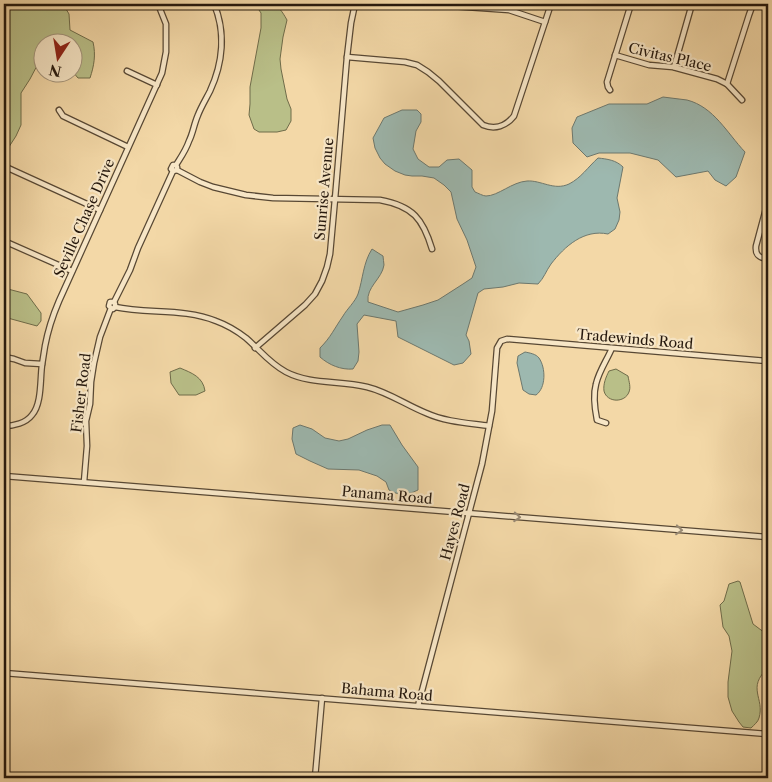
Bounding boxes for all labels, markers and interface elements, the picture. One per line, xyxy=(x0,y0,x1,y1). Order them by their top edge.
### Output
north arrow xyxy=(32,32,82,82)
street label: Civitas Place xyxy=(627,39,714,75)
text: N xyxy=(47,61,63,81)
street label: Sunrise Avenue xyxy=(311,137,337,241)
street label: Seville Chase Drive xyxy=(50,155,118,280)
street label: Tradewinds Road xyxy=(576,325,694,353)
street label: Fisher Road xyxy=(67,352,95,434)
street label: Hayes Road xyxy=(436,481,474,562)
street label: Panama Road xyxy=(341,482,434,508)
one-way arrow xyxy=(513,511,521,522)
one-way arrow xyxy=(675,524,683,535)
street label: Bahama Road xyxy=(340,679,434,705)

